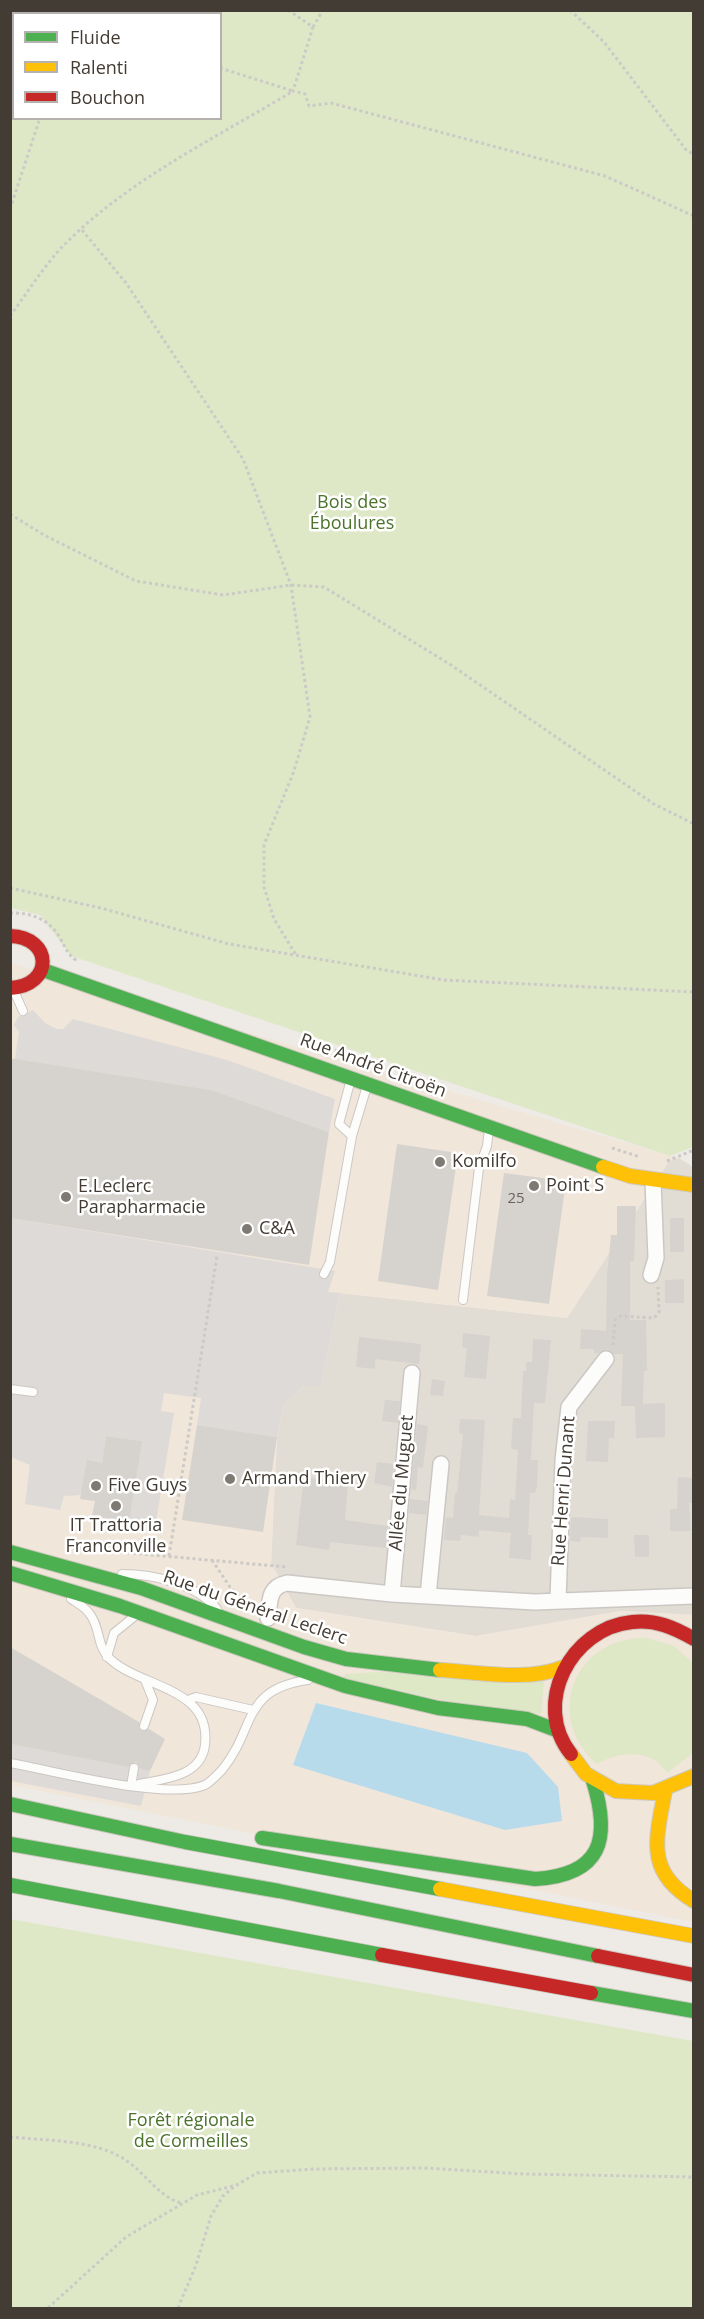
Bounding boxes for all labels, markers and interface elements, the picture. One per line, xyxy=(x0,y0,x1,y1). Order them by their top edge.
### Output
legend xyxy=(12,12,222,120)
text: Fluide xyxy=(70,25,121,49)
text: Ralenti xyxy=(70,55,128,79)
text: Bouchon xyxy=(70,85,145,109)
park label: Bois des Éboulures xyxy=(310,492,394,534)
street label: Rue André Citroën xyxy=(297,1029,449,1103)
place label: Komilfo xyxy=(452,1151,516,1173)
marker: Komilfo xyxy=(433,1155,447,1169)
place label: Point S xyxy=(546,1175,604,1197)
place label: E.Leclerc Parapharmacie xyxy=(78,1176,206,1218)
marker: Point S xyxy=(527,1179,541,1193)
marker: E.Leclerc Parapharmacie xyxy=(59,1190,73,1204)
house number: 25 xyxy=(507,1190,525,1208)
place label: C&A xyxy=(259,1218,295,1240)
marker: C&A xyxy=(240,1222,254,1236)
street label: Allée du Muguet xyxy=(385,1414,419,1552)
street label: Rue Henri Dunant xyxy=(548,1415,580,1567)
place label: Armand Thiery xyxy=(242,1468,366,1490)
marker: Armand Thiery xyxy=(223,1472,237,1486)
place label: Five Guys xyxy=(108,1475,187,1497)
marker: Five Guys xyxy=(89,1479,103,1493)
marker: IT Trattoria Franconville xyxy=(109,1499,123,1513)
place label: IT Trattoria Franconville xyxy=(66,1515,166,1558)
street label: Rue du Général Leclerc xyxy=(160,1566,350,1650)
park label: Forêt régionale de Cormeilles xyxy=(128,2110,254,2152)

